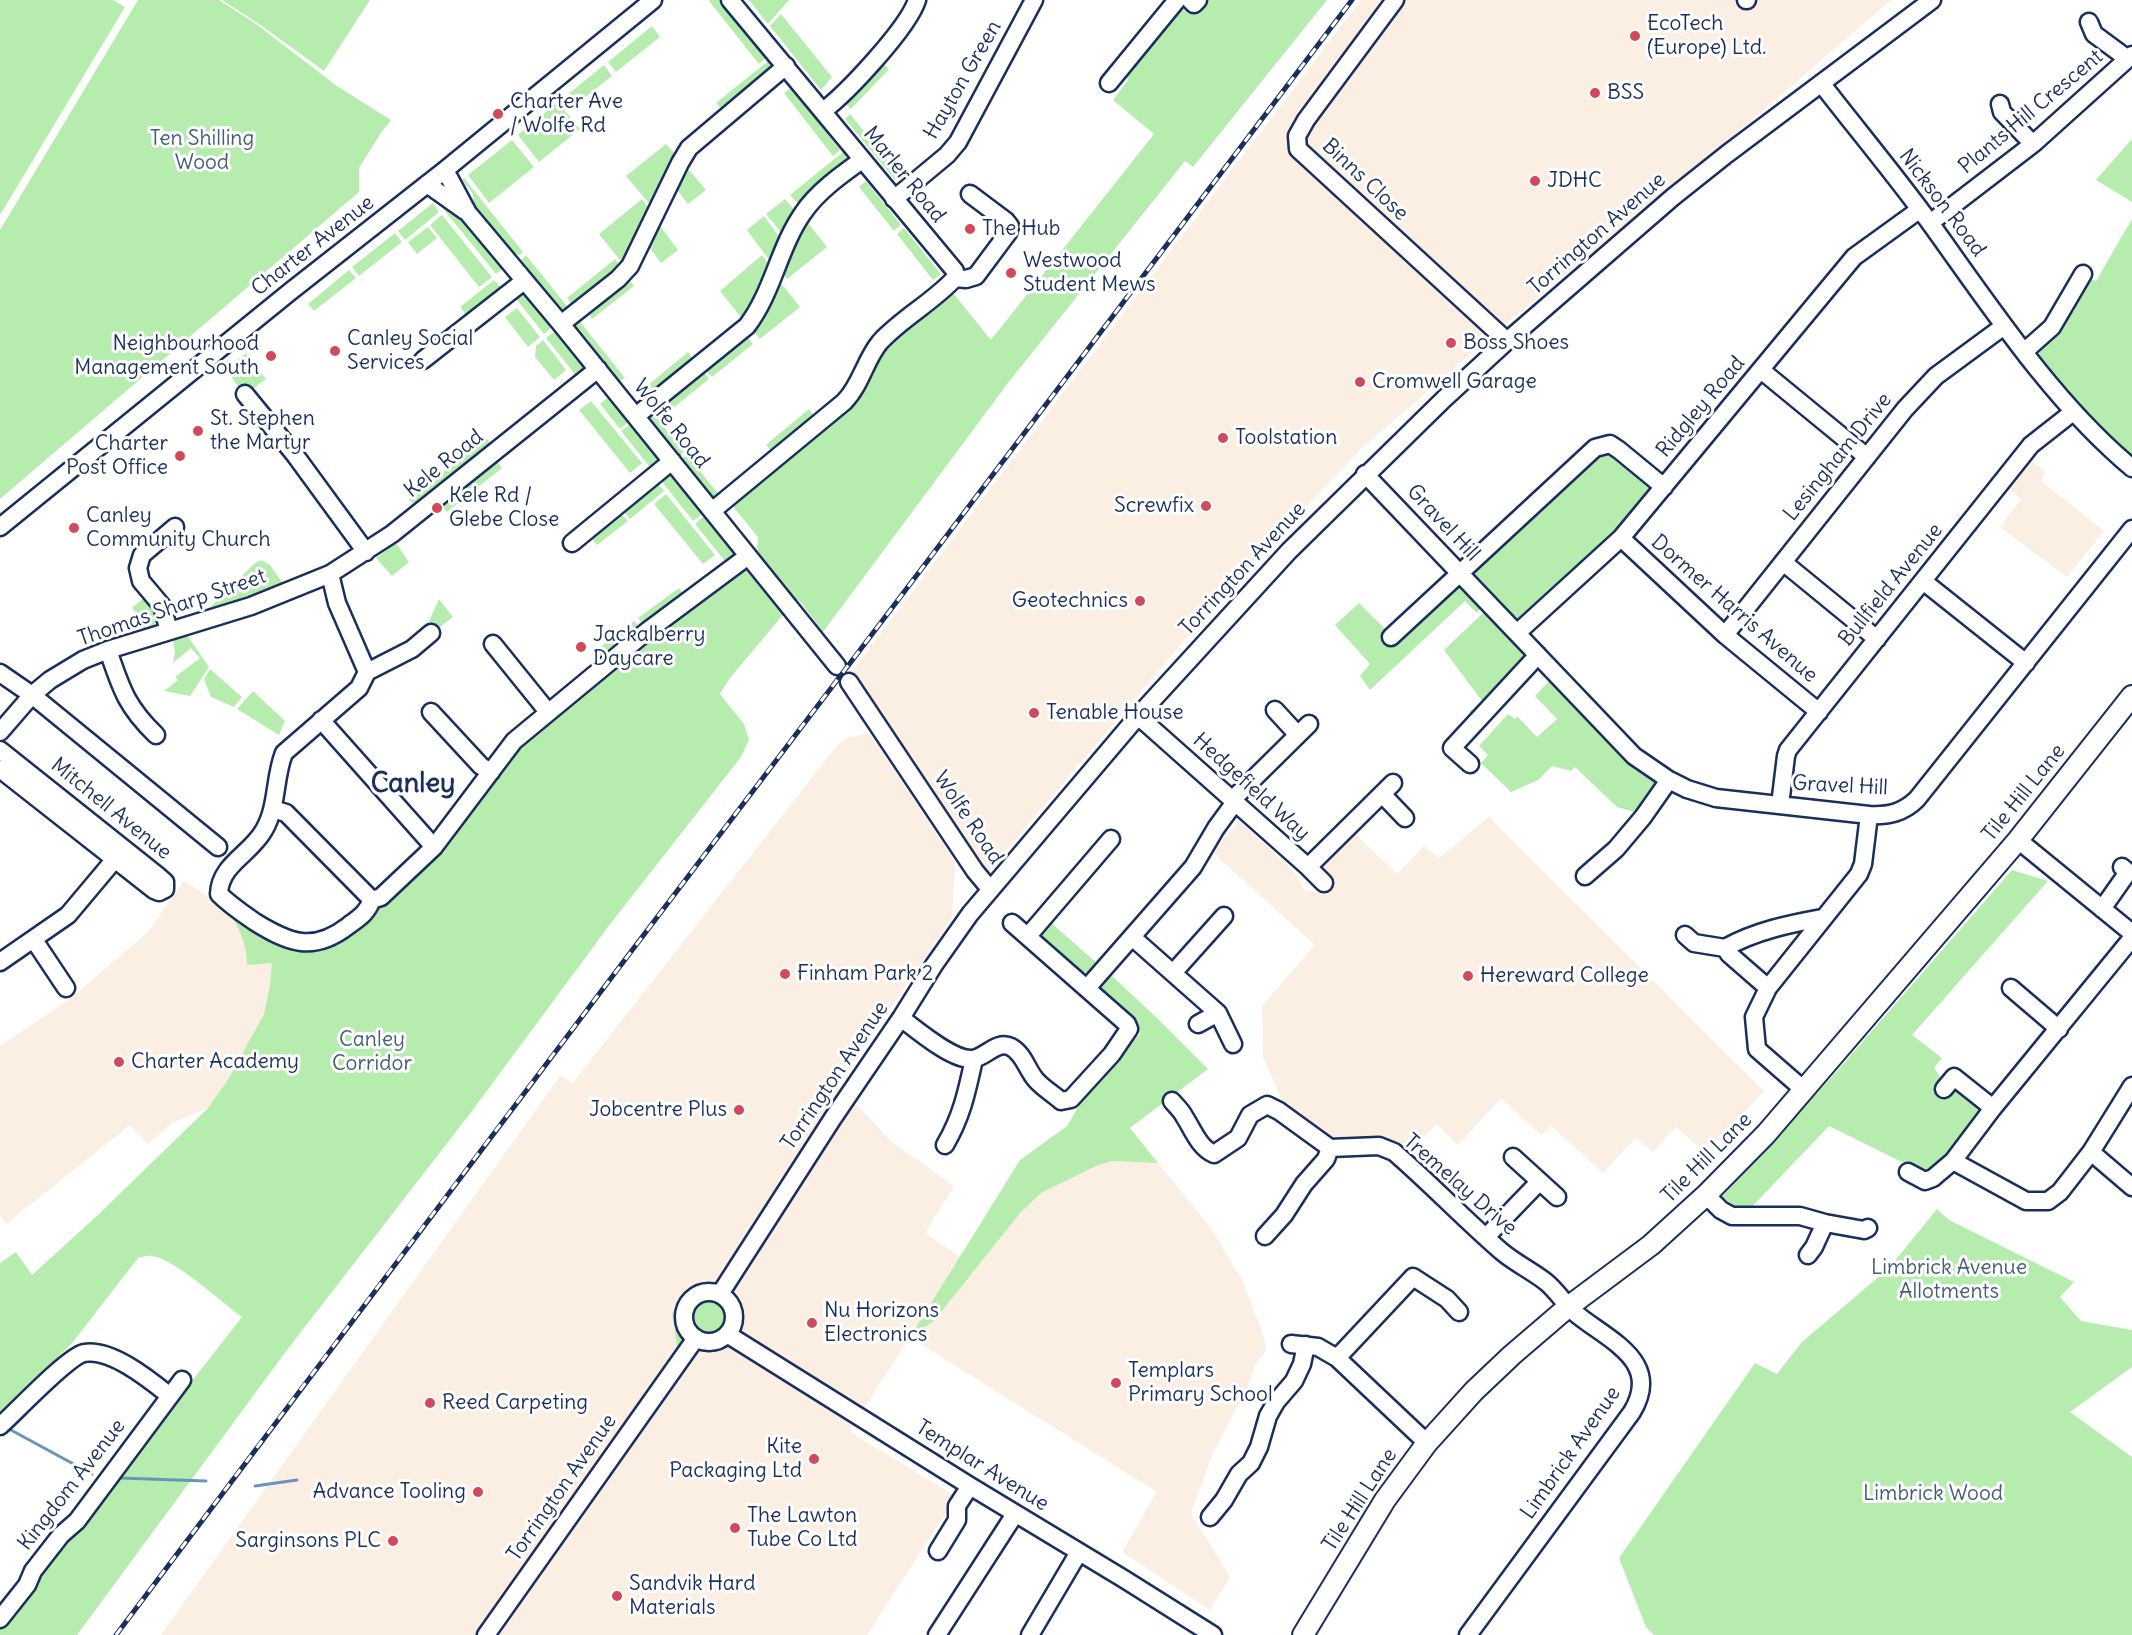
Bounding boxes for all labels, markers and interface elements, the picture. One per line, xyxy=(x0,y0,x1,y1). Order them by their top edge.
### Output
place label: EcoTech (Europe) Ltd. xyxy=(1647,11,1766,61)
street label: Hayton Green xyxy=(919,16,1007,144)
marker: EcoTech (Europe) Ltd. xyxy=(1628,29,1642,43)
street label: Plants Hill Crescent xyxy=(1954,44,2108,180)
place label: BSS xyxy=(1607,80,1644,106)
marker: BSS xyxy=(1588,86,1602,100)
place label: Charter Ave / Wolfe Rd xyxy=(510,89,623,139)
marker: Charter Ave / Wolfe Rd xyxy=(491,107,505,121)
street label: Marler Road xyxy=(858,122,950,228)
park label: Ten Shilling Wood xyxy=(150,126,254,176)
street label: Binns Close xyxy=(1317,134,1413,226)
street label: Nickson Road xyxy=(1893,144,1991,262)
street label: Torrington Avenue xyxy=(1523,168,1671,300)
place label: JDHC xyxy=(1547,168,1602,194)
marker: JDHC xyxy=(1528,174,1542,188)
street label: Charter Avenue xyxy=(247,190,379,302)
place label: The Hub xyxy=(982,216,1060,242)
marker: The Hub xyxy=(963,222,977,236)
place label: Westwood Student Mews xyxy=(1023,248,1155,298)
marker: Westwood Student Mews xyxy=(1004,266,1018,280)
place label: Canley Social Services xyxy=(347,326,473,376)
place label: Boss Shoes xyxy=(1463,330,1569,356)
place label: Neighbourhood Management South xyxy=(74,331,259,381)
marker: Boss Shoes xyxy=(1444,336,1458,350)
marker: Canley Social Services xyxy=(328,344,342,358)
marker: Neighbourhood Management South xyxy=(264,349,278,363)
street label: Ridgley Road xyxy=(1651,351,1751,463)
place label: Cromwell Garage xyxy=(1372,369,1537,395)
street label: Wolfe Road xyxy=(628,375,714,473)
marker: Cromwell Garage xyxy=(1353,375,1367,389)
street label: Lesingham Drive xyxy=(1779,388,1897,526)
place label: St. Stephen the Martyr xyxy=(210,406,315,456)
marker: St. Stephen the Martyr xyxy=(191,424,205,438)
street label: Kele Road xyxy=(400,425,488,503)
place label: Toolstation xyxy=(1235,425,1337,451)
place label: Charter Post Office xyxy=(66,431,168,481)
marker: Toolstation xyxy=(1216,431,1230,445)
marker: Charter Post Office xyxy=(173,449,187,463)
street label: Gravel Hill xyxy=(1401,479,1485,567)
place label: Kele Rd / Glebe Close xyxy=(449,483,559,533)
place label: Screwfix xyxy=(1114,493,1194,519)
street label: Torrington Avenue xyxy=(1175,497,1311,641)
marker: Screwfix xyxy=(1199,499,1213,513)
marker: Kele Rd / Glebe Close xyxy=(430,501,444,515)
place label: Canley Community Church xyxy=(86,503,271,553)
street label: Bullfield Avenue xyxy=(1834,518,1948,652)
marker: Canley Community Church xyxy=(67,521,81,535)
street label: Dormer Harris Avenue xyxy=(1646,530,1822,688)
street label: Thomas Sharp Street xyxy=(75,564,269,652)
place label: Geotechnics xyxy=(1012,588,1128,614)
marker: Geotechnics xyxy=(1133,594,1147,608)
place label: Jackalberry Daycare xyxy=(593,622,705,672)
marker: Jackalberry Daycare xyxy=(574,640,588,654)
place label: Tenable House xyxy=(1046,700,1184,726)
marker: Tenable House xyxy=(1027,706,1041,720)
street label: Hedgefield Way xyxy=(1187,728,1315,846)
street label: Tile Hill Lane xyxy=(1977,739,2071,847)
street label: Mitchell Avenue xyxy=(46,753,176,865)
street label: Wolfe Road xyxy=(928,767,1008,869)
district label: Canley xyxy=(371,768,455,800)
street label: Gravel Hill xyxy=(1791,771,1889,801)
place label: Finham Park 2 xyxy=(797,961,933,987)
place label: Hereward College xyxy=(1480,963,1649,989)
marker: Finham Park 2 xyxy=(778,967,792,981)
marker: Hereward College xyxy=(1461,969,1475,983)
street label: Torrington Avenue xyxy=(776,997,894,1155)
park label: Canley Corridor xyxy=(332,1027,412,1077)
place label: Charter Academy xyxy=(131,1049,299,1075)
marker: Charter Academy xyxy=(112,1055,126,1069)
place label: Jobcentre Plus xyxy=(589,1097,727,1123)
marker: Jobcentre Plus xyxy=(732,1103,746,1117)
street label: Tile Hill Lane xyxy=(1656,1107,1758,1209)
street label: Tremelay Drive xyxy=(1398,1129,1522,1241)
park label: Limbrick Avenue Allotments xyxy=(1871,1255,2027,1305)
place label: Nu Horizons Electronics xyxy=(824,1298,939,1348)
marker: Nu Horizons Electronics xyxy=(805,1316,819,1330)
place label: Templars Primary School xyxy=(1128,1358,1273,1408)
marker: Templars Primary School xyxy=(1109,1376,1123,1390)
street label: Limbrick Avenue xyxy=(1516,1382,1626,1524)
place label: Reed Carpeting xyxy=(442,1390,588,1416)
marker: Reed Carpeting xyxy=(423,1396,437,1410)
street label: Torrington Avenue xyxy=(502,1410,622,1566)
street label: Kingdom Avenue xyxy=(13,1414,131,1556)
street label: Templar Avenue xyxy=(911,1415,1053,1517)
place label: Kite Packaging Ltd xyxy=(669,1434,802,1484)
street label: Tile Hill Lane xyxy=(1317,1444,1403,1556)
marker: Kite Packaging Ltd xyxy=(807,1452,821,1466)
place label: Advance Tooling xyxy=(313,1479,466,1505)
park label: Limbrick Wood xyxy=(1863,1481,2003,1507)
marker: Advance Tooling xyxy=(471,1485,485,1499)
place label: The Lawton Tube Co Ltd xyxy=(747,1503,857,1553)
marker: The Lawton Tube Co Ltd xyxy=(728,1521,742,1535)
place label: Sarginsons PLC xyxy=(235,1528,381,1554)
marker: Sarginsons PLC xyxy=(386,1534,400,1548)
place label: Sandvik Hard Materials xyxy=(629,1571,756,1621)
marker: Sandvik Hard Materials xyxy=(610,1589,624,1603)

